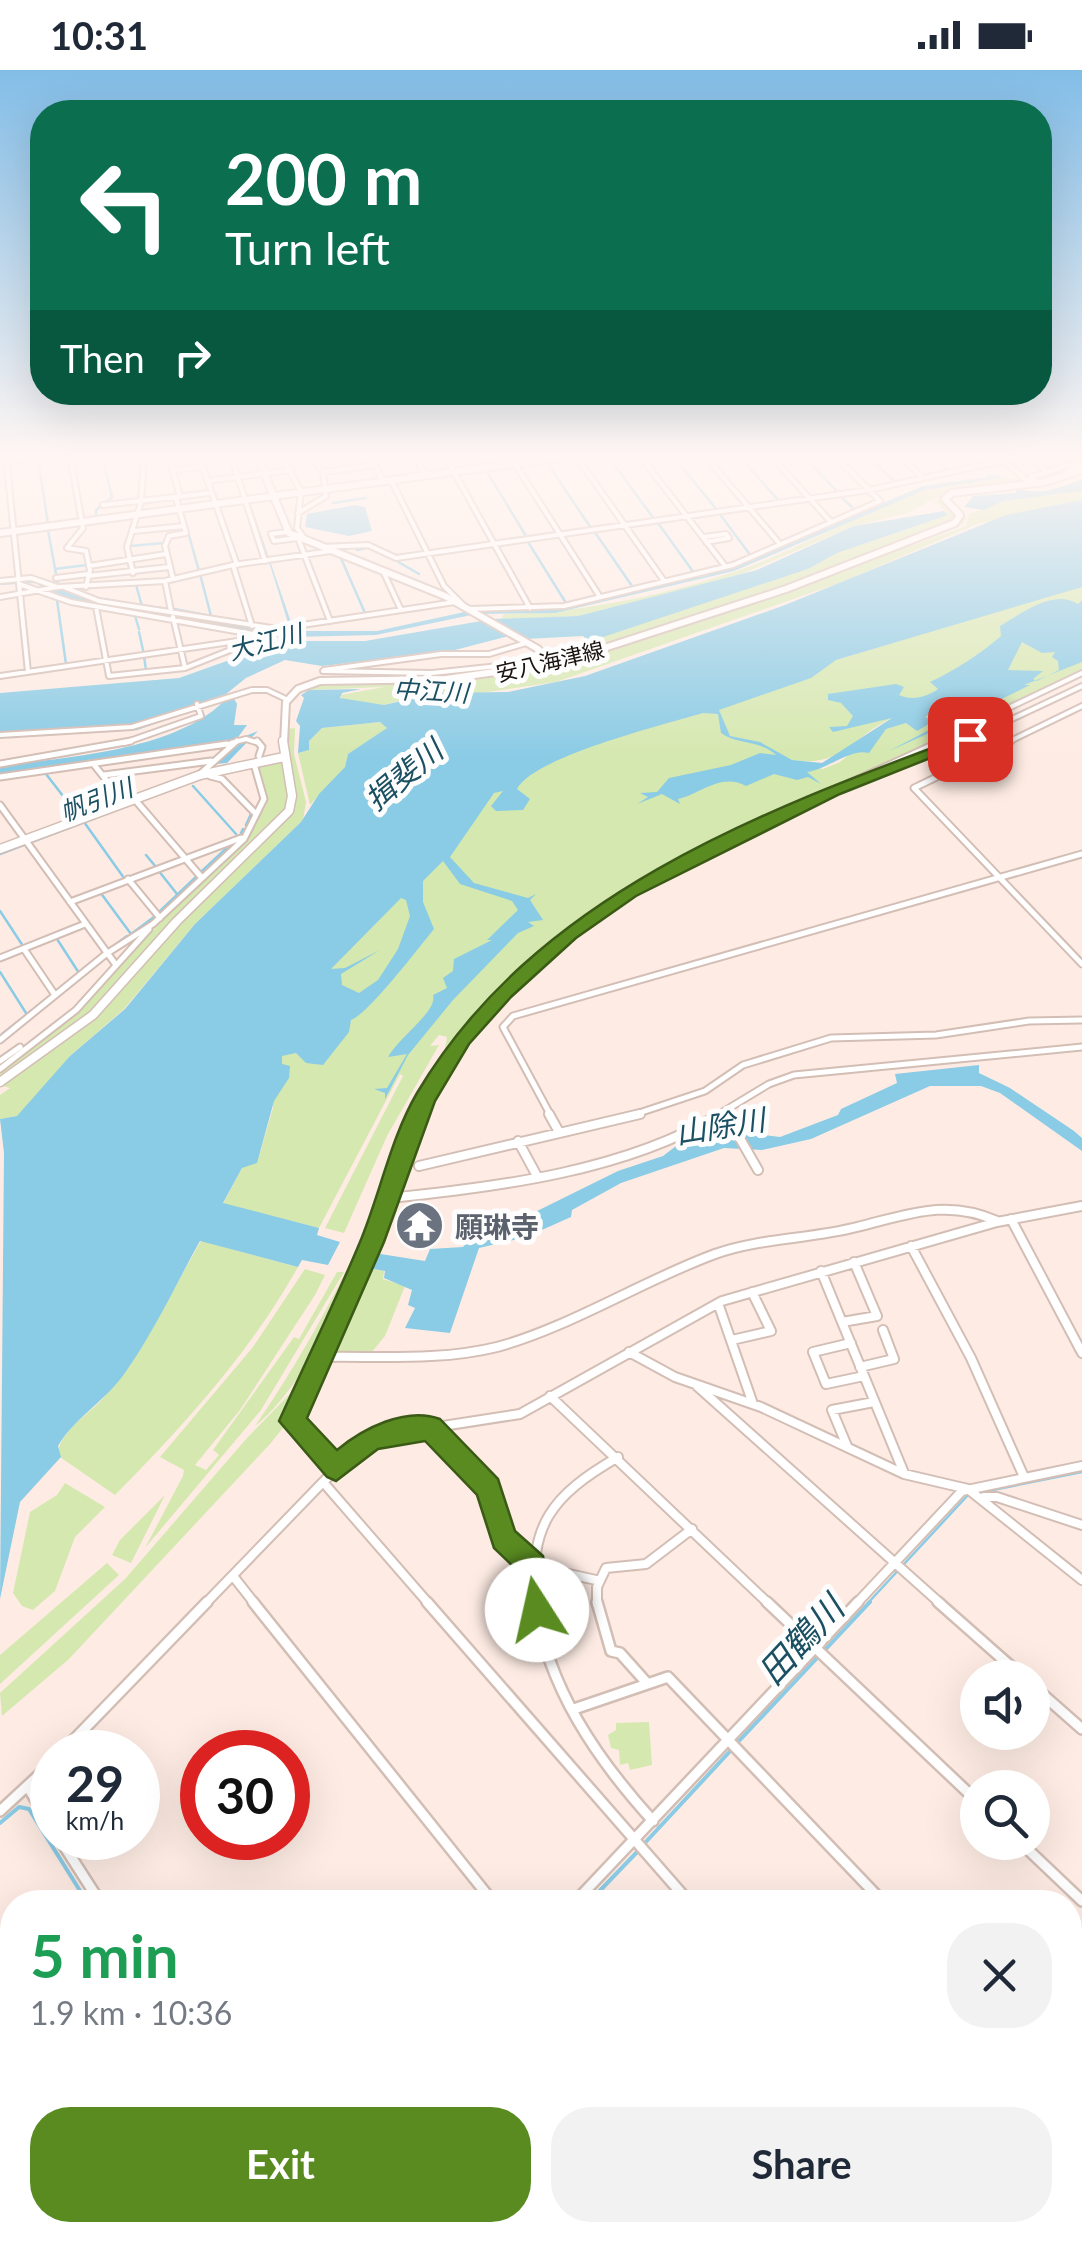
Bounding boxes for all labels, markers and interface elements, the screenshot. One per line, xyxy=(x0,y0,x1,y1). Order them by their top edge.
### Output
text: 10:31 xyxy=(50,12,148,58)
text: 200 m xyxy=(225,136,422,220)
icon: left xyxy=(60,140,190,270)
text: Turn left xyxy=(225,221,390,275)
icon: right xyxy=(165,330,220,385)
text: Then xyxy=(60,335,145,381)
water label: 大江川 xyxy=(225,616,308,665)
street label: 安八海津線 xyxy=(493,635,607,687)
water label: 中江川 xyxy=(393,673,472,707)
pin xyxy=(928,697,1013,782)
icon: arrive xyxy=(943,712,998,767)
water label: 揖斐川 xyxy=(357,729,451,817)
water label: 帆引川 xyxy=(56,770,139,826)
water label: 山除川 xyxy=(673,1100,770,1150)
temple icon: 願琳寺 xyxy=(394,1200,446,1252)
place label: 願琳寺 xyxy=(455,1209,539,1243)
position arrow xyxy=(485,1558,589,1662)
water label: 田鶴川 xyxy=(749,1583,854,1692)
map controls xyxy=(960,1660,1050,1860)
button: sound xyxy=(960,1660,1050,1750)
speed limit sign: 30 xyxy=(180,1730,310,1860)
text: 29 xyxy=(66,1753,124,1813)
button: search xyxy=(960,1770,1050,1860)
text: km/h xyxy=(66,1805,124,1835)
text: 5 min xyxy=(30,1919,179,1991)
button: close xyxy=(947,1923,1052,2028)
text: 1.9 km · 10:36 xyxy=(30,1993,232,2032)
button: Exit xyxy=(30,2107,531,2222)
button: Share xyxy=(551,2107,1052,2222)

